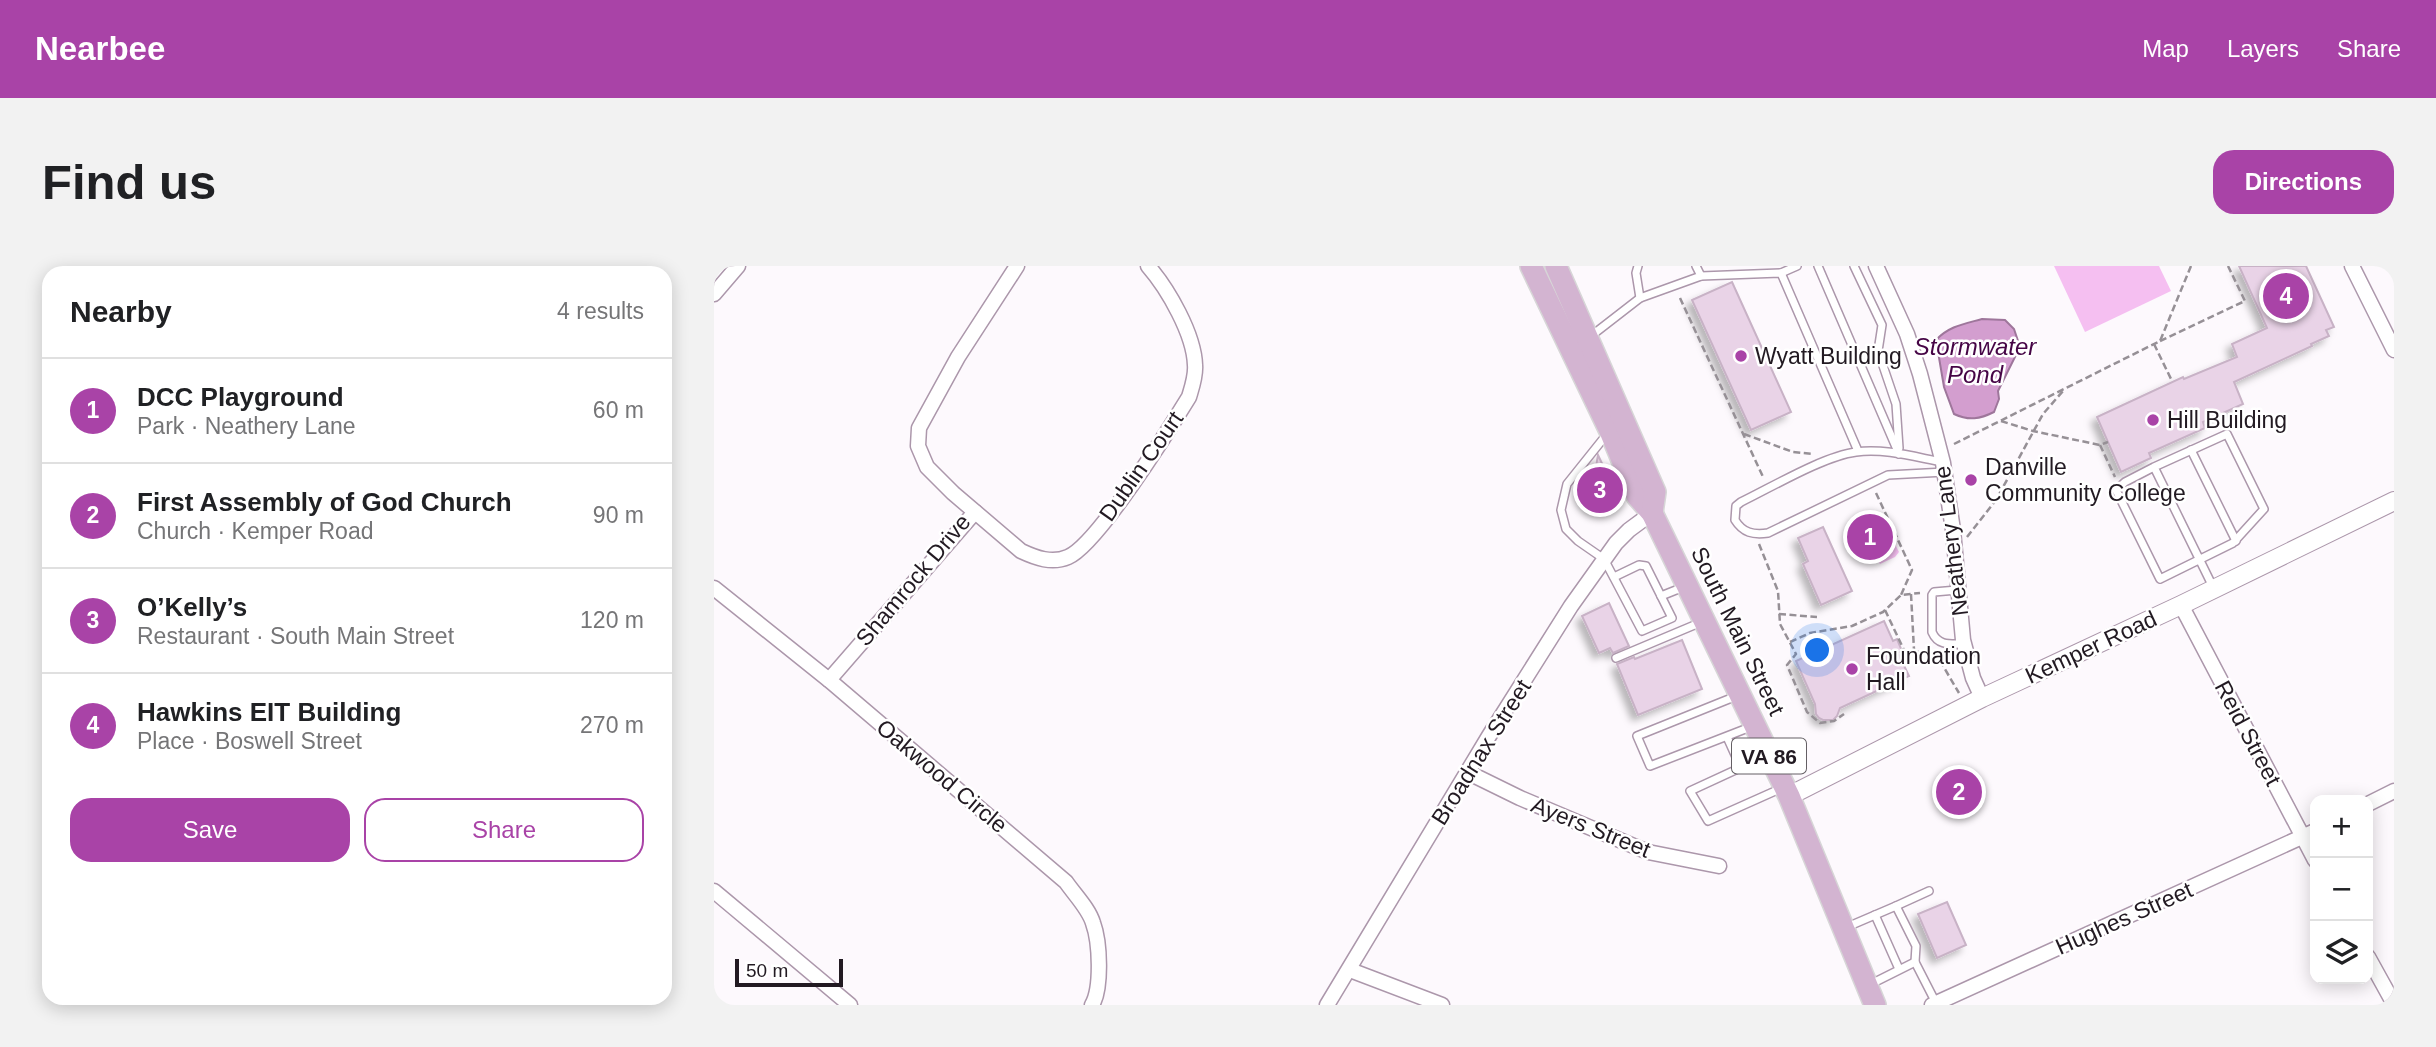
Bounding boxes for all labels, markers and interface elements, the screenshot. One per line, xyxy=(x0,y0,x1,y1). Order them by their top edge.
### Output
text: Nearbee xyxy=(35,30,165,67)
text: Map xyxy=(2142,35,2189,62)
text: Layers xyxy=(2227,35,2299,62)
text: Share xyxy=(2337,35,2401,62)
button: Directions xyxy=(2213,150,2394,214)
text: Find us xyxy=(42,155,216,209)
pin: 4 xyxy=(2263,270,2309,322)
text: Nearby xyxy=(70,295,172,328)
text: 4 results xyxy=(557,298,644,324)
water label: Stormwater Pond xyxy=(1914,333,2037,388)
place label: Wyatt Building xyxy=(1755,343,1902,369)
marker: Wyatt Building xyxy=(1733,348,1749,364)
text: DCC Playground xyxy=(137,382,344,412)
text: 1 xyxy=(87,397,99,423)
text: 60 m xyxy=(593,397,644,423)
street label: Dublin Court xyxy=(1094,406,1189,526)
place label: Hill Building xyxy=(2167,407,2287,433)
marker: Hill Building xyxy=(2145,412,2161,428)
text: Park · Neathery Lane xyxy=(137,413,356,439)
place label: Danville Community College xyxy=(1985,454,2186,506)
pin: 3 xyxy=(1577,464,1623,516)
street label: Neathery Lane xyxy=(1929,465,1973,617)
marker: Danville Community College xyxy=(1963,472,1979,488)
text: First Assembly of God Church xyxy=(137,487,512,517)
text: 2 xyxy=(87,502,99,528)
text: 90 m xyxy=(593,502,644,528)
street label: Shamrock Drive xyxy=(850,509,976,651)
pin: 1 xyxy=(1847,511,1893,563)
text: Church · Kemper Road xyxy=(137,518,374,544)
street label: South Main Street xyxy=(1686,543,1790,720)
text: O’Kelly’s xyxy=(137,592,247,622)
street label: Kemper Road xyxy=(2021,605,2161,689)
text: 3 xyxy=(87,607,99,633)
text: 120 m xyxy=(580,607,644,633)
text: Restaurant · South Main Street xyxy=(137,623,454,649)
your location xyxy=(1800,633,1834,667)
place label: Foundation Hall xyxy=(1866,643,1981,695)
marker: Foundation Hall xyxy=(1844,661,1860,677)
street label: Broadnax Street xyxy=(1426,674,1536,829)
street label: Reid Street xyxy=(2210,676,2287,790)
text: Hawkins EIT Building xyxy=(137,697,401,727)
text: 4 xyxy=(87,712,99,738)
text: 270 m xyxy=(580,712,644,738)
street label: Oakwood Circle xyxy=(871,714,1013,838)
text: Place · Boswell Street xyxy=(137,728,362,754)
road number: VA 86 xyxy=(1732,738,1806,774)
pin: 2 xyxy=(1936,766,1982,818)
street label: Ayers Street xyxy=(1528,791,1655,863)
map controls xyxy=(2310,795,2373,984)
button: + xyxy=(2310,795,2373,858)
button: Save xyxy=(70,798,350,862)
button: Share xyxy=(364,798,644,862)
button: − xyxy=(2310,858,2373,921)
street label: Hughes Street xyxy=(2052,876,2197,960)
button: layers xyxy=(2310,921,2373,984)
scale bar xyxy=(735,956,844,988)
text: 50 m xyxy=(746,960,788,981)

